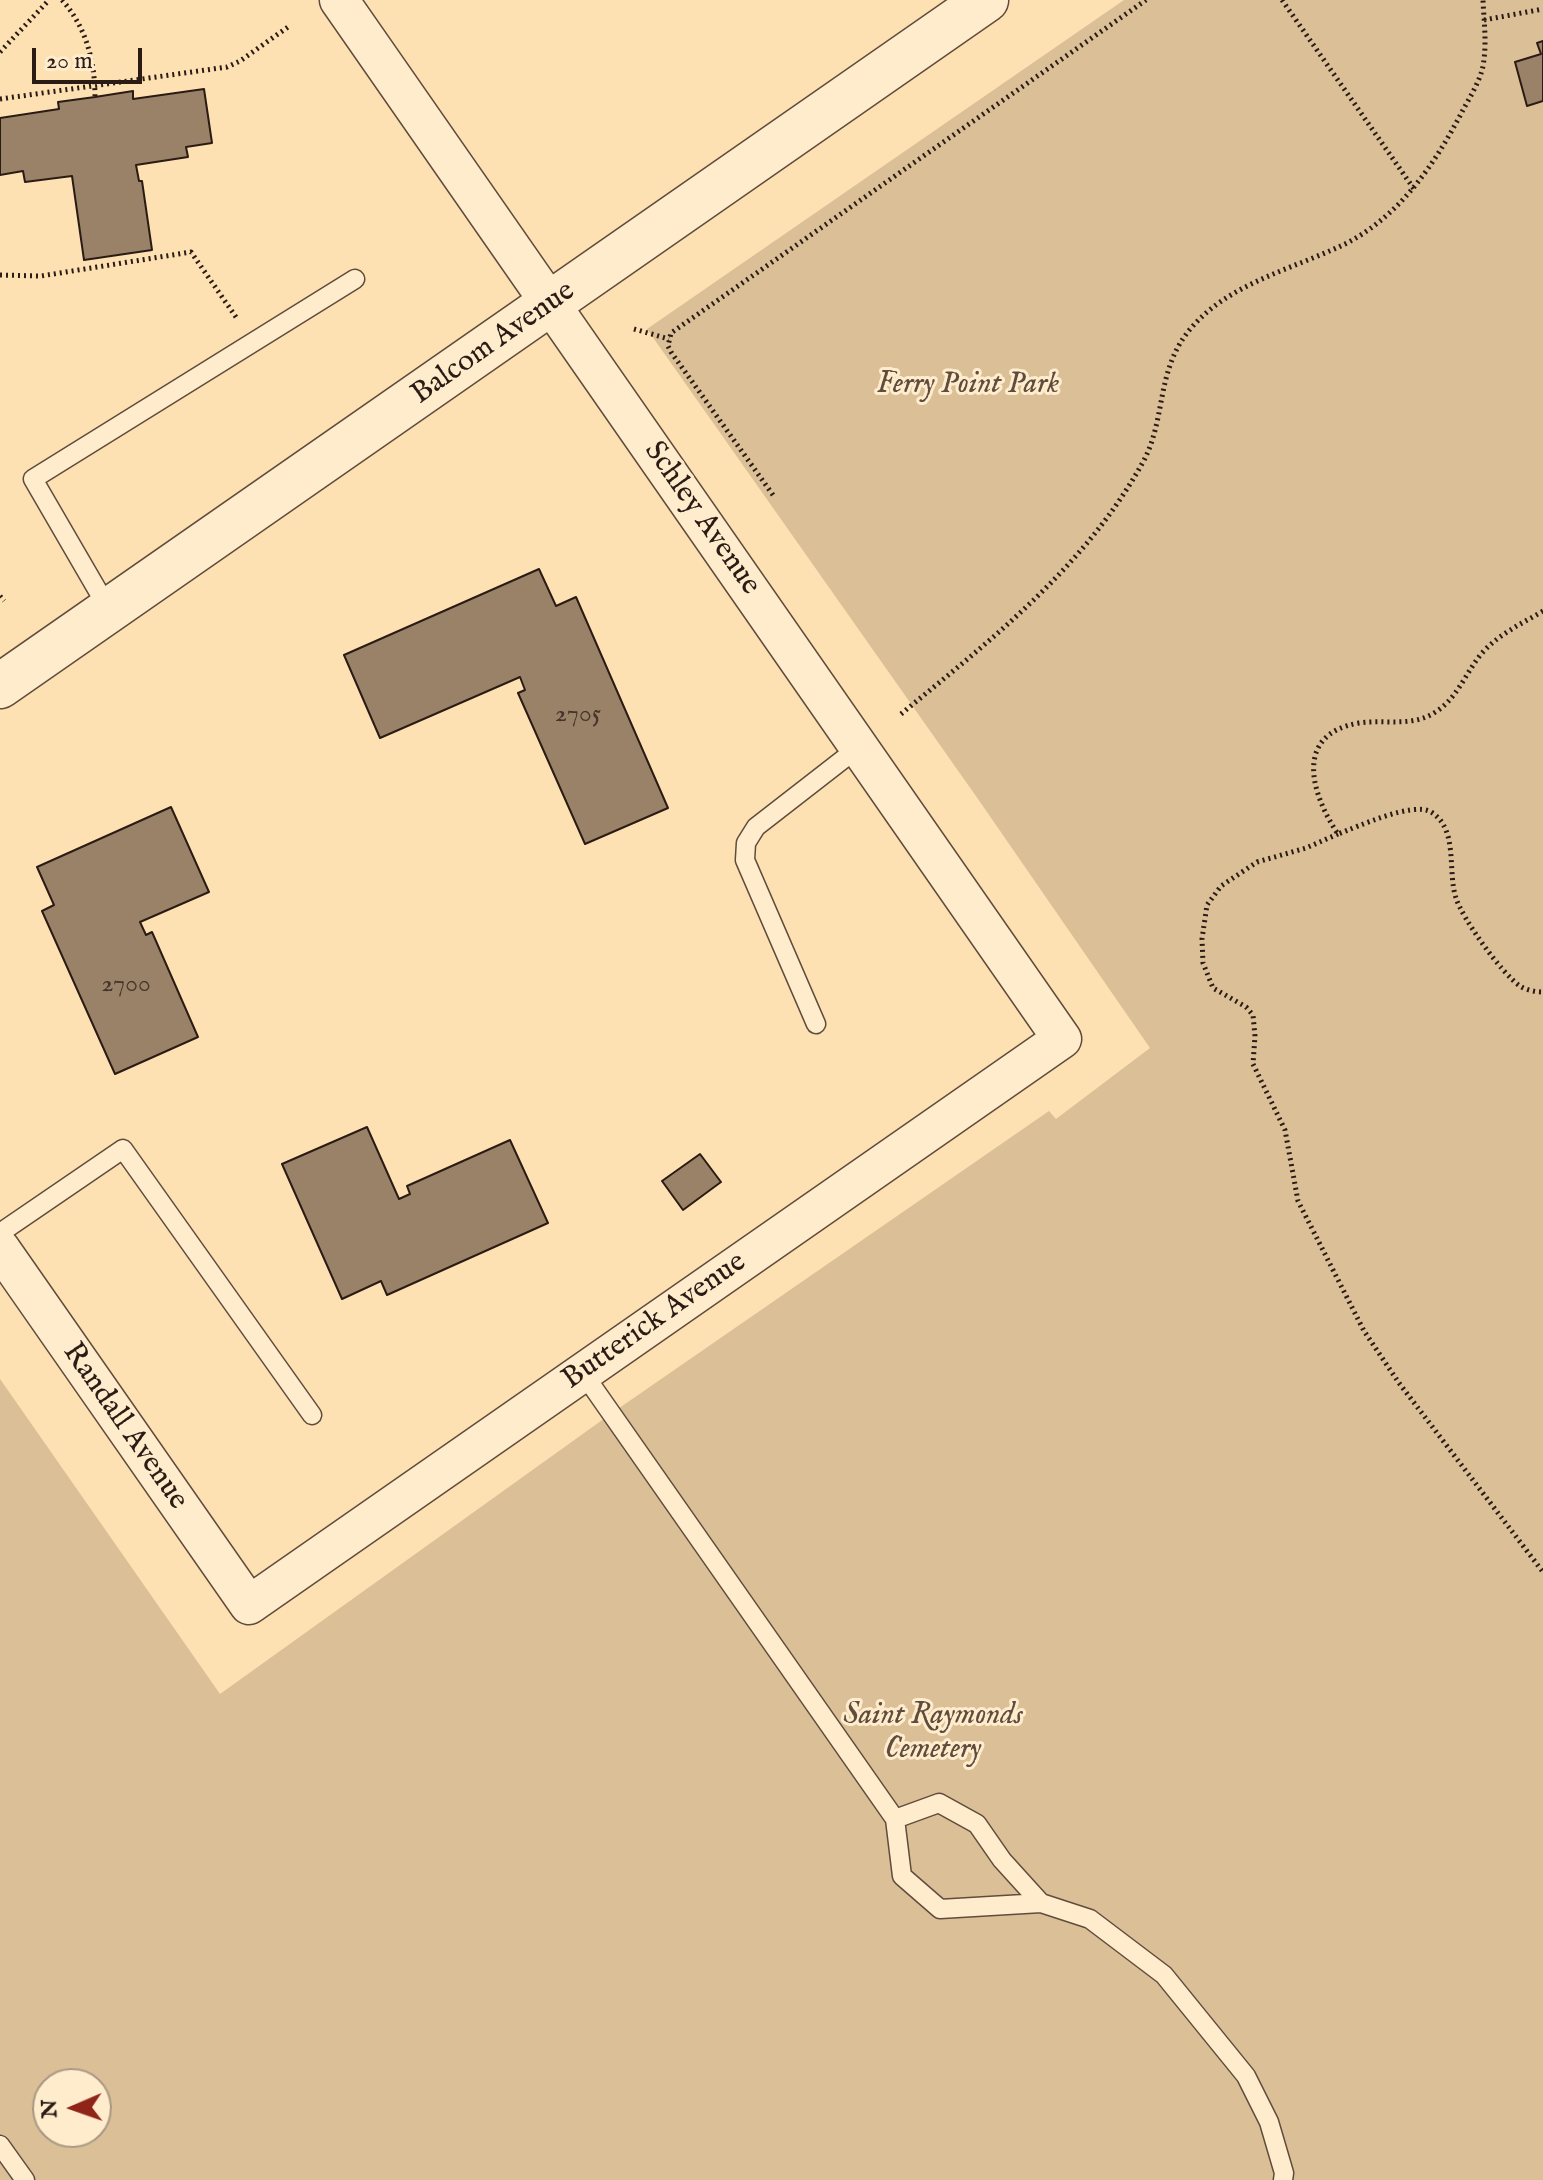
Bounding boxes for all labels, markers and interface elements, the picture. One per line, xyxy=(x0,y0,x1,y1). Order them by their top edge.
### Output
scale bar xyxy=(36,32,146,82)
text: 20 m xyxy=(46,46,93,77)
street label: Balcom Avenue xyxy=(405,274,583,414)
park label: Ferry Point Park xyxy=(877,368,1059,404)
street label: Schley Avenue xyxy=(635,435,767,603)
house number: 2705 xyxy=(555,700,601,732)
house number: 2700 xyxy=(101,970,151,1002)
street label: Butterick Avenue xyxy=(556,1245,754,1399)
street label: Randall Avenue xyxy=(53,1337,195,1517)
park label: Saint Raymonds Cemetery xyxy=(843,1699,1023,1770)
north arrow xyxy=(32,2068,112,2148)
text: N xyxy=(36,2099,64,2119)

